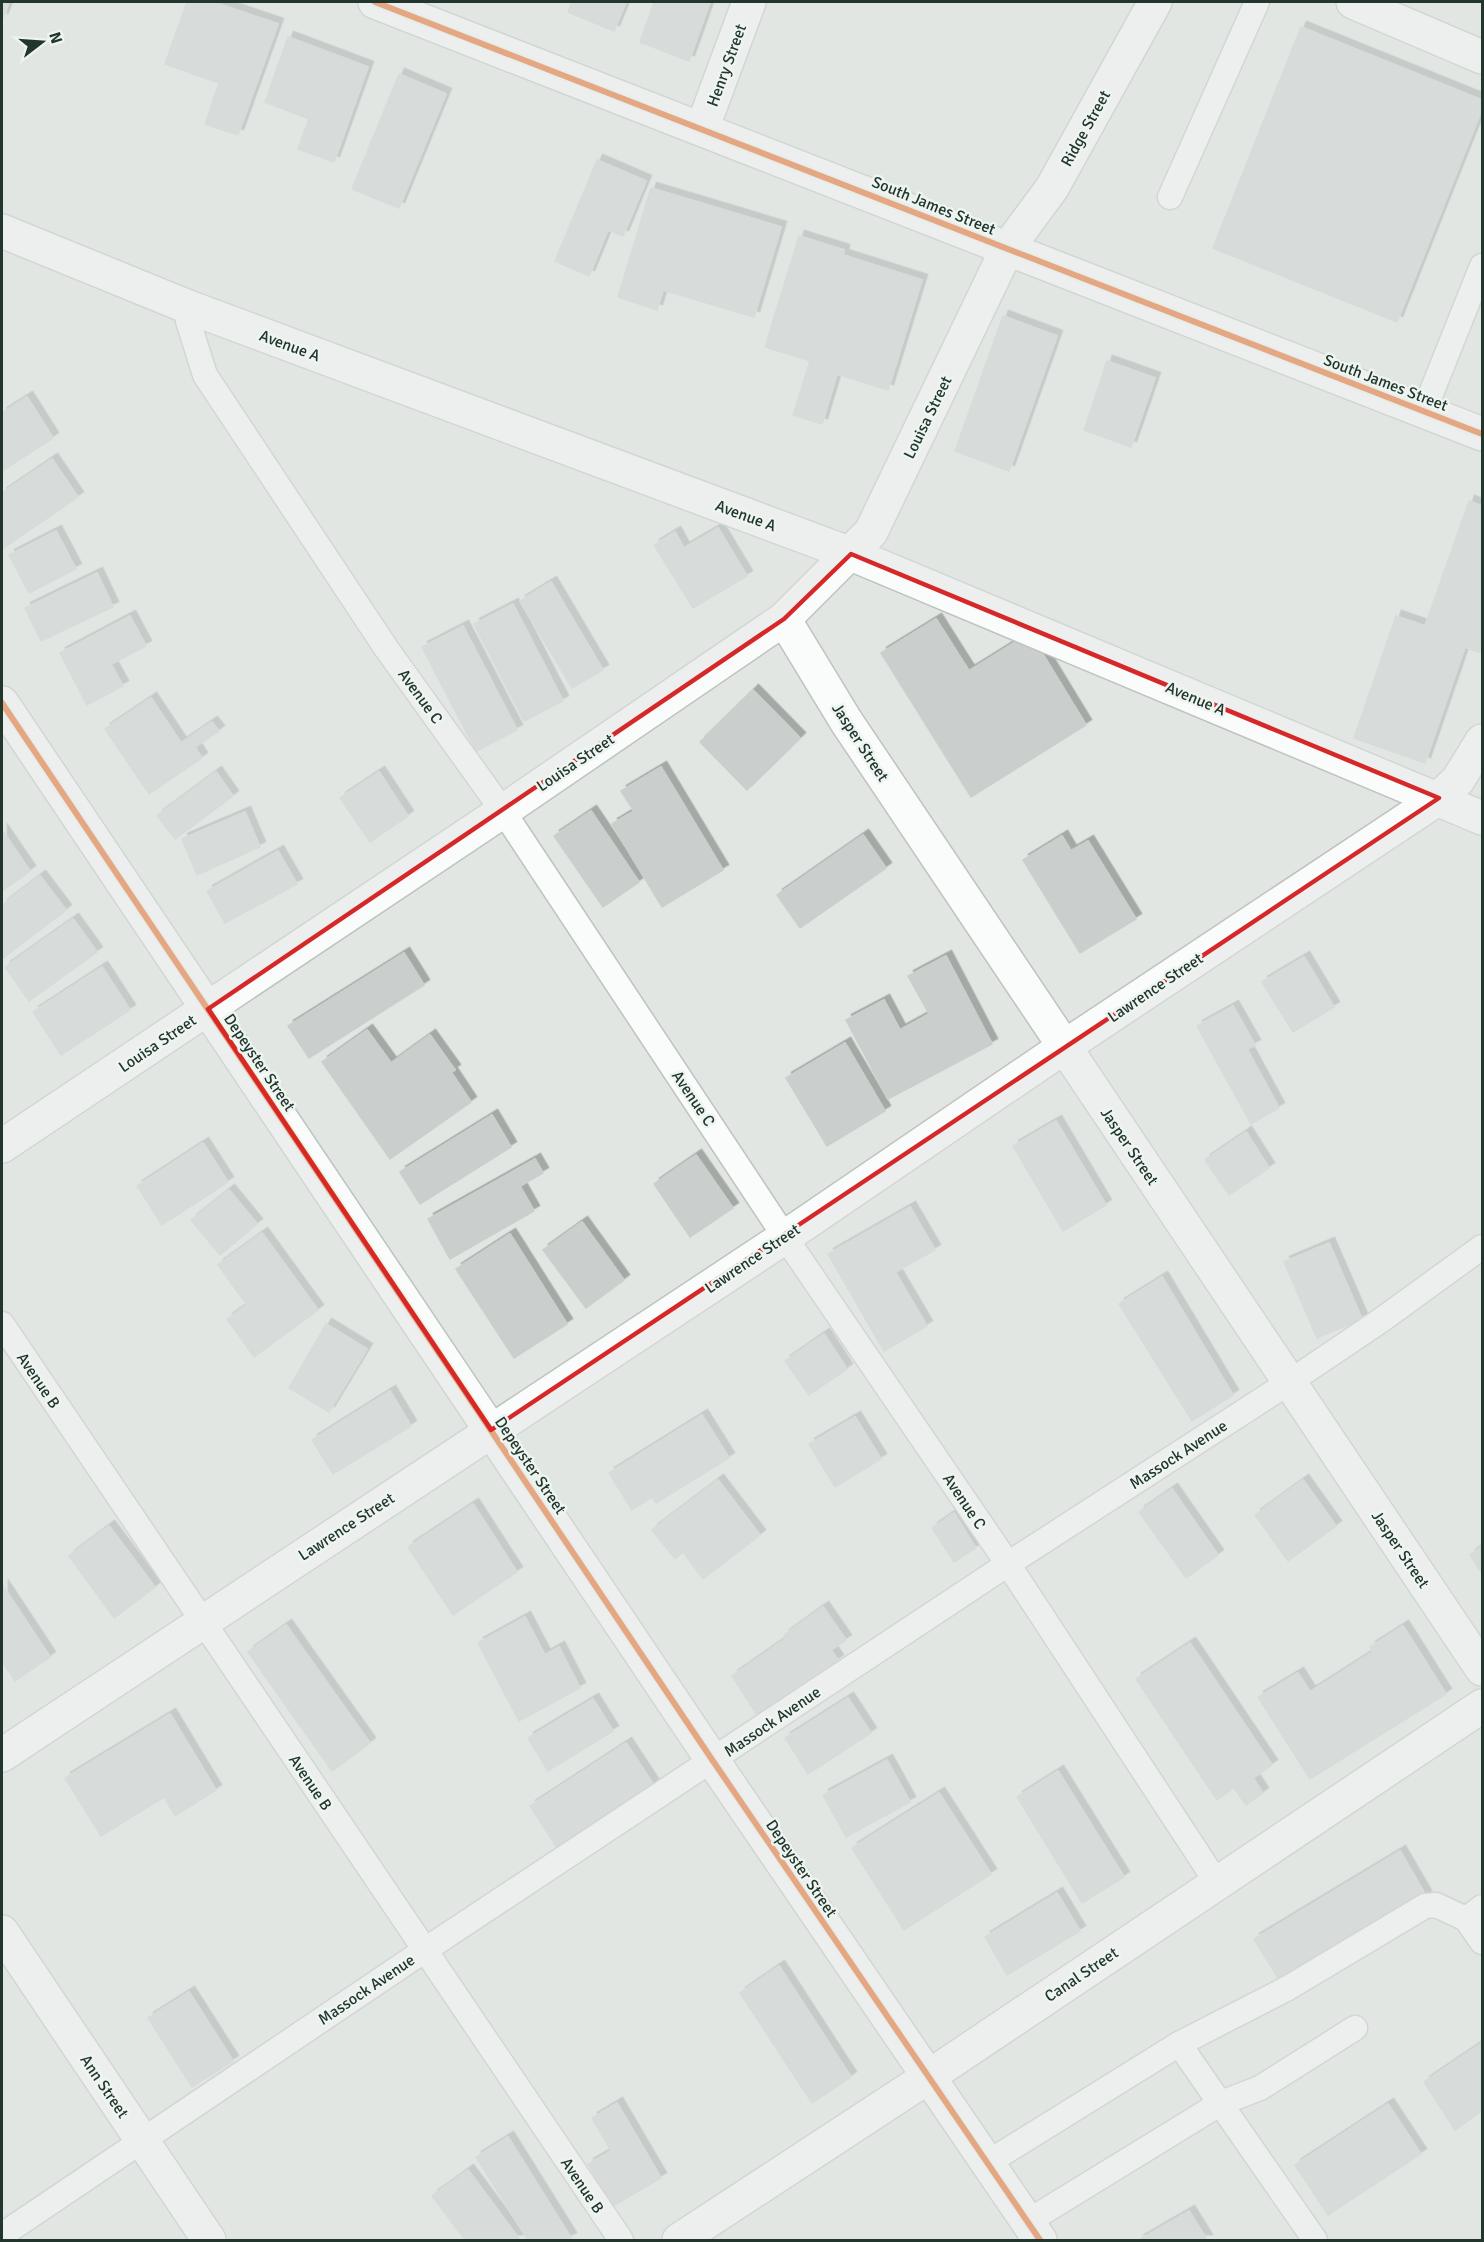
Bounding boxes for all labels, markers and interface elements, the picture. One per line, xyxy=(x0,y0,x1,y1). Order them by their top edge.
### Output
north arrow xyxy=(12,12,72,72)
street label: Henry Street xyxy=(703,21,751,109)
text: N xyxy=(44,30,67,46)
street label: Ridge Street xyxy=(1057,87,1115,170)
street label: South James Street xyxy=(869,172,999,240)
street label: Avenue A xyxy=(256,326,323,366)
street label: South James Street xyxy=(1321,350,1451,416)
street label: Louisa Street xyxy=(899,372,957,462)
street label: Avenue A xyxy=(712,496,779,536)
street label: Avenue C xyxy=(394,665,447,728)
street label: Avenue A xyxy=(1163,677,1229,721)
street label: Jasper Street xyxy=(827,700,893,786)
street label: Louisa Street xyxy=(533,729,619,796)
street label: Lawrence Street xyxy=(1104,948,1207,1027)
street label: Louisa Street xyxy=(115,1010,201,1077)
street label: Depeyster Street xyxy=(219,1010,299,1116)
street label: Avenue C xyxy=(667,1067,719,1131)
street label: Jasper Street xyxy=(1096,1104,1163,1190)
street label: Lawrence Street xyxy=(701,1219,804,1298)
street label: Avenue B xyxy=(12,1349,64,1412)
street label: Depeyster Street xyxy=(490,1413,570,1519)
street label: Massock Avenue xyxy=(1126,1416,1231,1494)
street label: Avenue C xyxy=(938,1470,990,1534)
street label: Lawrence Street xyxy=(295,1488,399,1565)
street label: Jasper Street xyxy=(1367,1507,1434,1593)
street label: Massock Avenue xyxy=(720,1682,825,1762)
street label: Avenue B xyxy=(284,1751,336,1814)
street label: Depeyster Street xyxy=(761,1816,841,1922)
street label: Canal Street xyxy=(1041,1943,1122,2007)
street label: Massock Avenue xyxy=(314,1950,419,2030)
street label: Ann Street xyxy=(76,2051,133,2123)
street label: Avenue B xyxy=(556,2154,608,2217)

